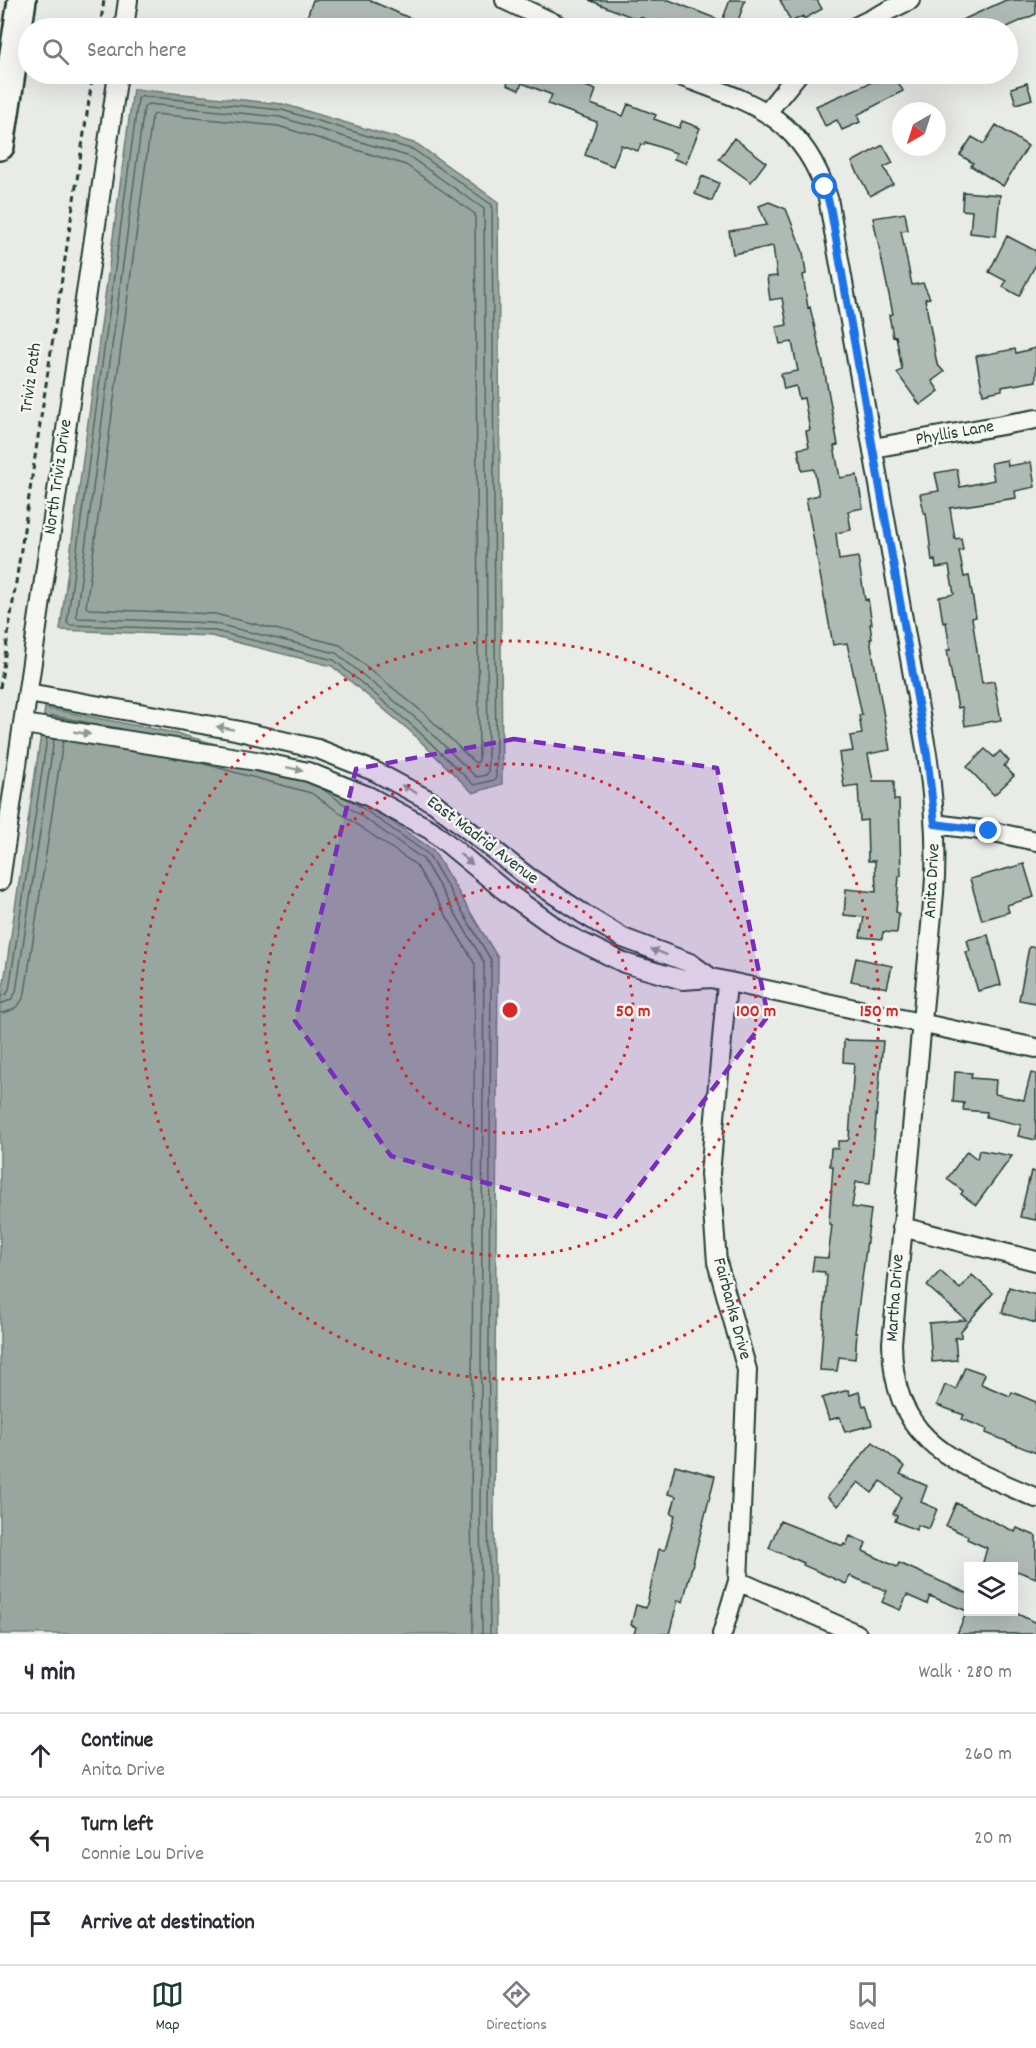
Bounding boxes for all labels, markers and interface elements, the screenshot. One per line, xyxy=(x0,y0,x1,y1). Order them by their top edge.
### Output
search box xyxy=(18,18,1018,84)
icon: search xyxy=(39,35,72,68)
text: Search here xyxy=(87,36,186,67)
north arrow xyxy=(892,102,946,156)
route start xyxy=(811,173,837,199)
street label: Triviz Path xyxy=(15,341,49,415)
street label: Phyllis Lane xyxy=(914,415,996,453)
street label: North Triviz Drive xyxy=(39,418,79,536)
one-way arrow xyxy=(215,723,234,732)
one-way arrow xyxy=(73,729,92,738)
one-way arrow xyxy=(286,765,305,774)
one-way arrow xyxy=(400,784,417,794)
street label: East Madrid Avenue xyxy=(421,791,543,891)
route end xyxy=(975,817,1001,843)
street label: Anita Drive xyxy=(919,843,947,919)
one-way arrow xyxy=(458,852,474,865)
one-way arrow xyxy=(650,946,668,956)
centre of rings xyxy=(500,1000,520,1020)
text: 50 m xyxy=(616,1000,650,1025)
text: 100 m xyxy=(736,1000,776,1025)
text: 150 m xyxy=(860,1000,898,1025)
street label: Martha Drive xyxy=(880,1253,912,1343)
street label: Fairbanks Drive xyxy=(705,1255,757,1363)
map controls xyxy=(964,1562,1018,1616)
button: layers xyxy=(964,1562,1018,1616)
text: 4 min xyxy=(24,1655,75,1692)
text: Walk · 280 m xyxy=(918,1659,1012,1687)
text: Continue xyxy=(81,1726,153,1757)
icon: ahead xyxy=(24,1739,57,1772)
text: 260 m xyxy=(964,1741,1012,1769)
text: Anita Drive xyxy=(81,1757,165,1785)
text: Turn left xyxy=(81,1810,153,1841)
icon: left xyxy=(24,1823,57,1856)
text: 20 m xyxy=(974,1825,1012,1853)
text: Connie Lou Drive xyxy=(81,1841,204,1869)
icon: arrive xyxy=(24,1907,57,1940)
text: Arrive at destination xyxy=(81,1908,255,1939)
tab: Map xyxy=(151,1978,184,2037)
tab: Directions xyxy=(486,1978,547,2037)
tab: Saved xyxy=(849,1978,885,2037)

